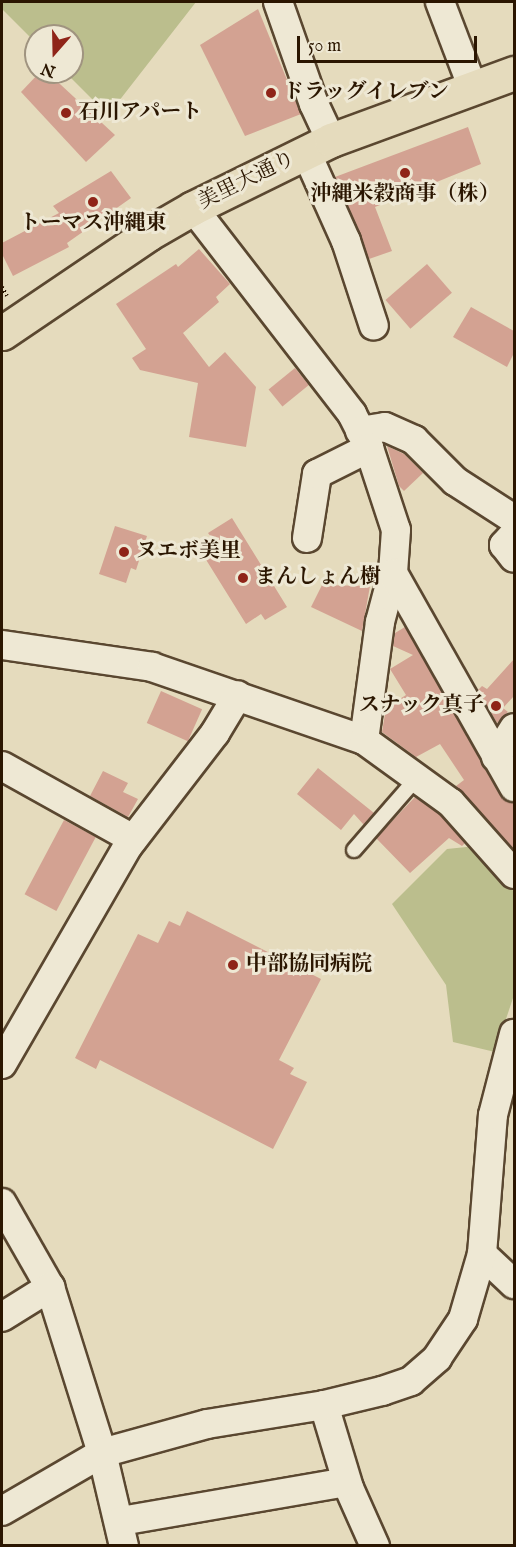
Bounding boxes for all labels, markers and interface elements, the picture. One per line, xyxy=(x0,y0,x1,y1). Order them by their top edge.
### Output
north arrow xyxy=(24,24,84,84)
scale bar xyxy=(300,24,480,62)
text: 50 m xyxy=(308,35,341,58)
text: N xyxy=(39,57,58,81)
place label: ドラッグイレブン xyxy=(283,80,451,106)
marker: ドラッグイレブン xyxy=(264,86,278,100)
place label: 石川アパート xyxy=(78,100,204,126)
marker: 石川アパート xyxy=(59,106,73,120)
street label: 美里大通り xyxy=(194,147,300,215)
marker: 沖縄米穀商事（株） xyxy=(398,166,412,180)
place label: 沖縄米穀商事（株） xyxy=(311,182,499,208)
marker: トーマス沖縄東 xyxy=(86,195,100,209)
place label: トーマス沖縄東 xyxy=(20,211,166,237)
place label: ヌエボ美里 xyxy=(136,539,241,565)
marker: ヌエボ美里 xyxy=(117,545,131,559)
place label: まんしょん樹 xyxy=(255,565,381,591)
marker: まんしょん樹 xyxy=(236,571,250,585)
place label: スナック真子 xyxy=(358,693,484,719)
marker: スナック真子 xyxy=(489,699,503,713)
place label: 中部協同病院 xyxy=(246,952,372,978)
marker: 中部協同病院 xyxy=(224,956,242,974)

